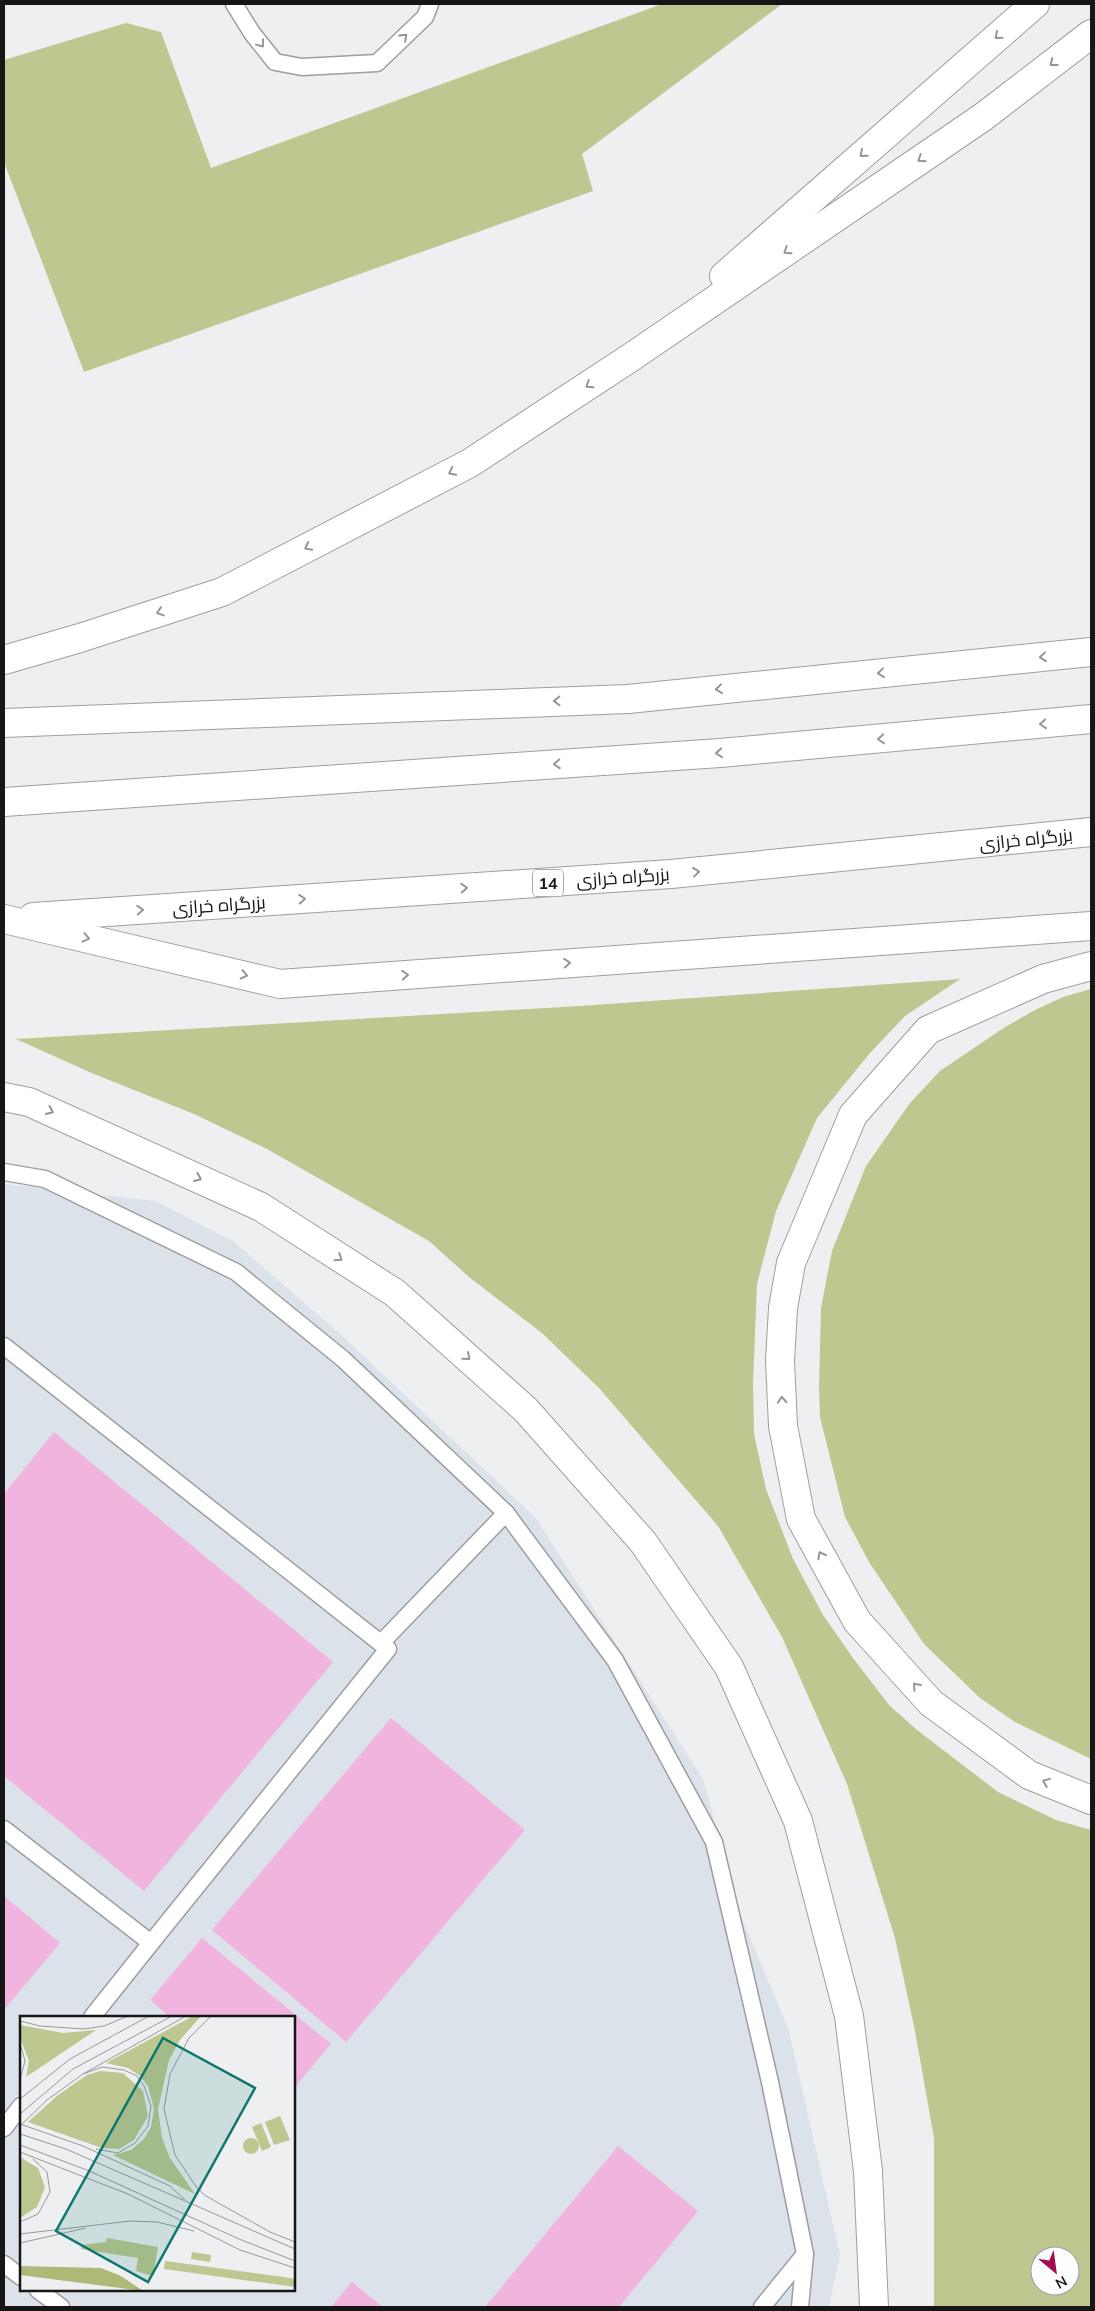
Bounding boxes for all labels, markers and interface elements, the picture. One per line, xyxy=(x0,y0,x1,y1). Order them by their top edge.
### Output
one-way arrow xyxy=(995,30,1004,39)
one-way arrow xyxy=(399,34,408,43)
one-way arrow xyxy=(255,38,264,48)
one-way arrow xyxy=(1050,58,1059,66)
one-way arrow xyxy=(859,149,868,158)
one-way arrow xyxy=(918,153,927,162)
one-way arrow xyxy=(784,245,793,254)
one-way arrow xyxy=(586,378,595,388)
one-way arrow xyxy=(449,466,458,476)
one-way arrow xyxy=(304,541,313,551)
one-way arrow xyxy=(156,606,165,616)
one-way arrow xyxy=(1038,651,1046,662)
one-way arrow xyxy=(877,667,885,678)
one-way arrow xyxy=(715,683,723,694)
one-way arrow xyxy=(553,696,561,707)
one-way arrow xyxy=(1038,718,1046,729)
one-way arrow xyxy=(877,733,885,744)
one-way arrow xyxy=(715,748,723,759)
one-way arrow xyxy=(553,759,561,770)
street label: بزرگراه خرازی xyxy=(978,823,1074,855)
street label: بزرگراه خرازی xyxy=(575,862,671,892)
one-way arrow xyxy=(692,867,700,878)
road number: 14 xyxy=(533,870,563,896)
one-way arrow xyxy=(460,883,468,894)
street label: بزرگراه خرازی xyxy=(171,890,267,920)
one-way arrow xyxy=(298,894,306,905)
one-way arrow xyxy=(136,904,144,915)
one-way arrow xyxy=(81,932,90,943)
one-way arrow xyxy=(563,958,571,969)
one-way arrow xyxy=(239,969,248,980)
one-way arrow xyxy=(401,969,409,980)
one-way arrow xyxy=(45,1105,54,1116)
one-way arrow xyxy=(193,1172,202,1183)
one-way arrow xyxy=(334,1251,343,1261)
one-way arrow xyxy=(461,1352,470,1360)
one-way arrow xyxy=(777,1396,788,1404)
one-way arrow xyxy=(817,1552,827,1561)
one-way arrow xyxy=(913,1683,922,1692)
one-way arrow xyxy=(1042,1777,1051,1788)
inset map xyxy=(20,2016,295,2291)
north arrow xyxy=(1030,2246,1080,2296)
text: N xyxy=(1052,2272,1070,2293)

